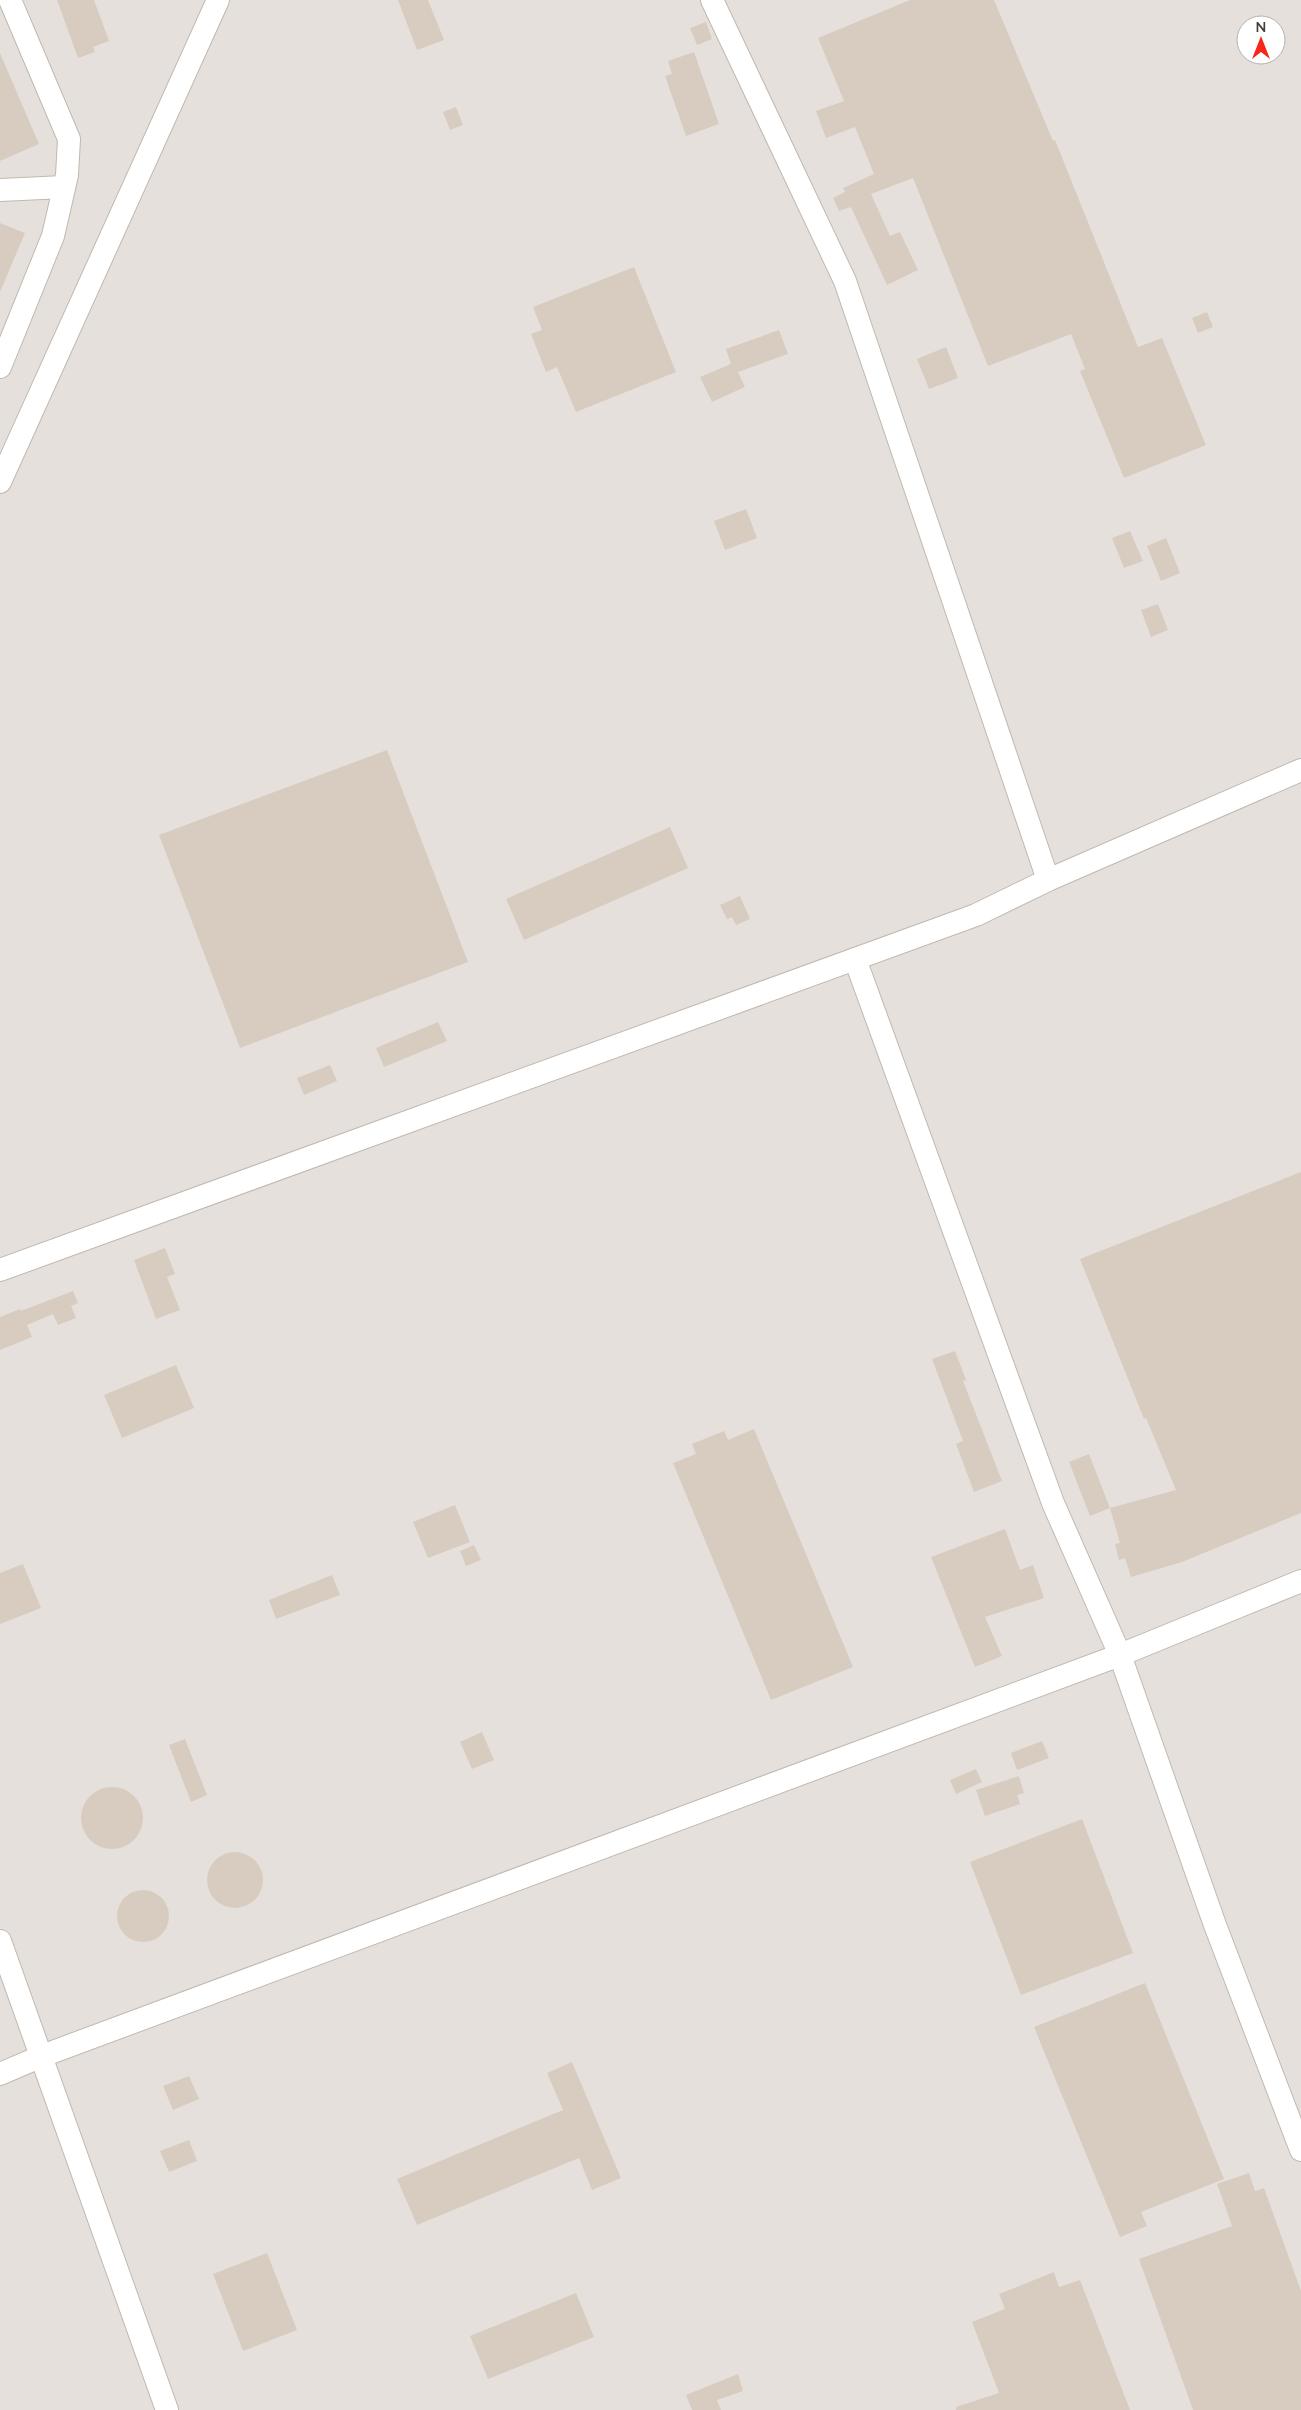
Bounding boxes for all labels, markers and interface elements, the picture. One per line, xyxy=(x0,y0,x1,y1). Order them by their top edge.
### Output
north arrow xyxy=(1236,15,1286,65)
text: N xyxy=(1256,18,1266,35)

